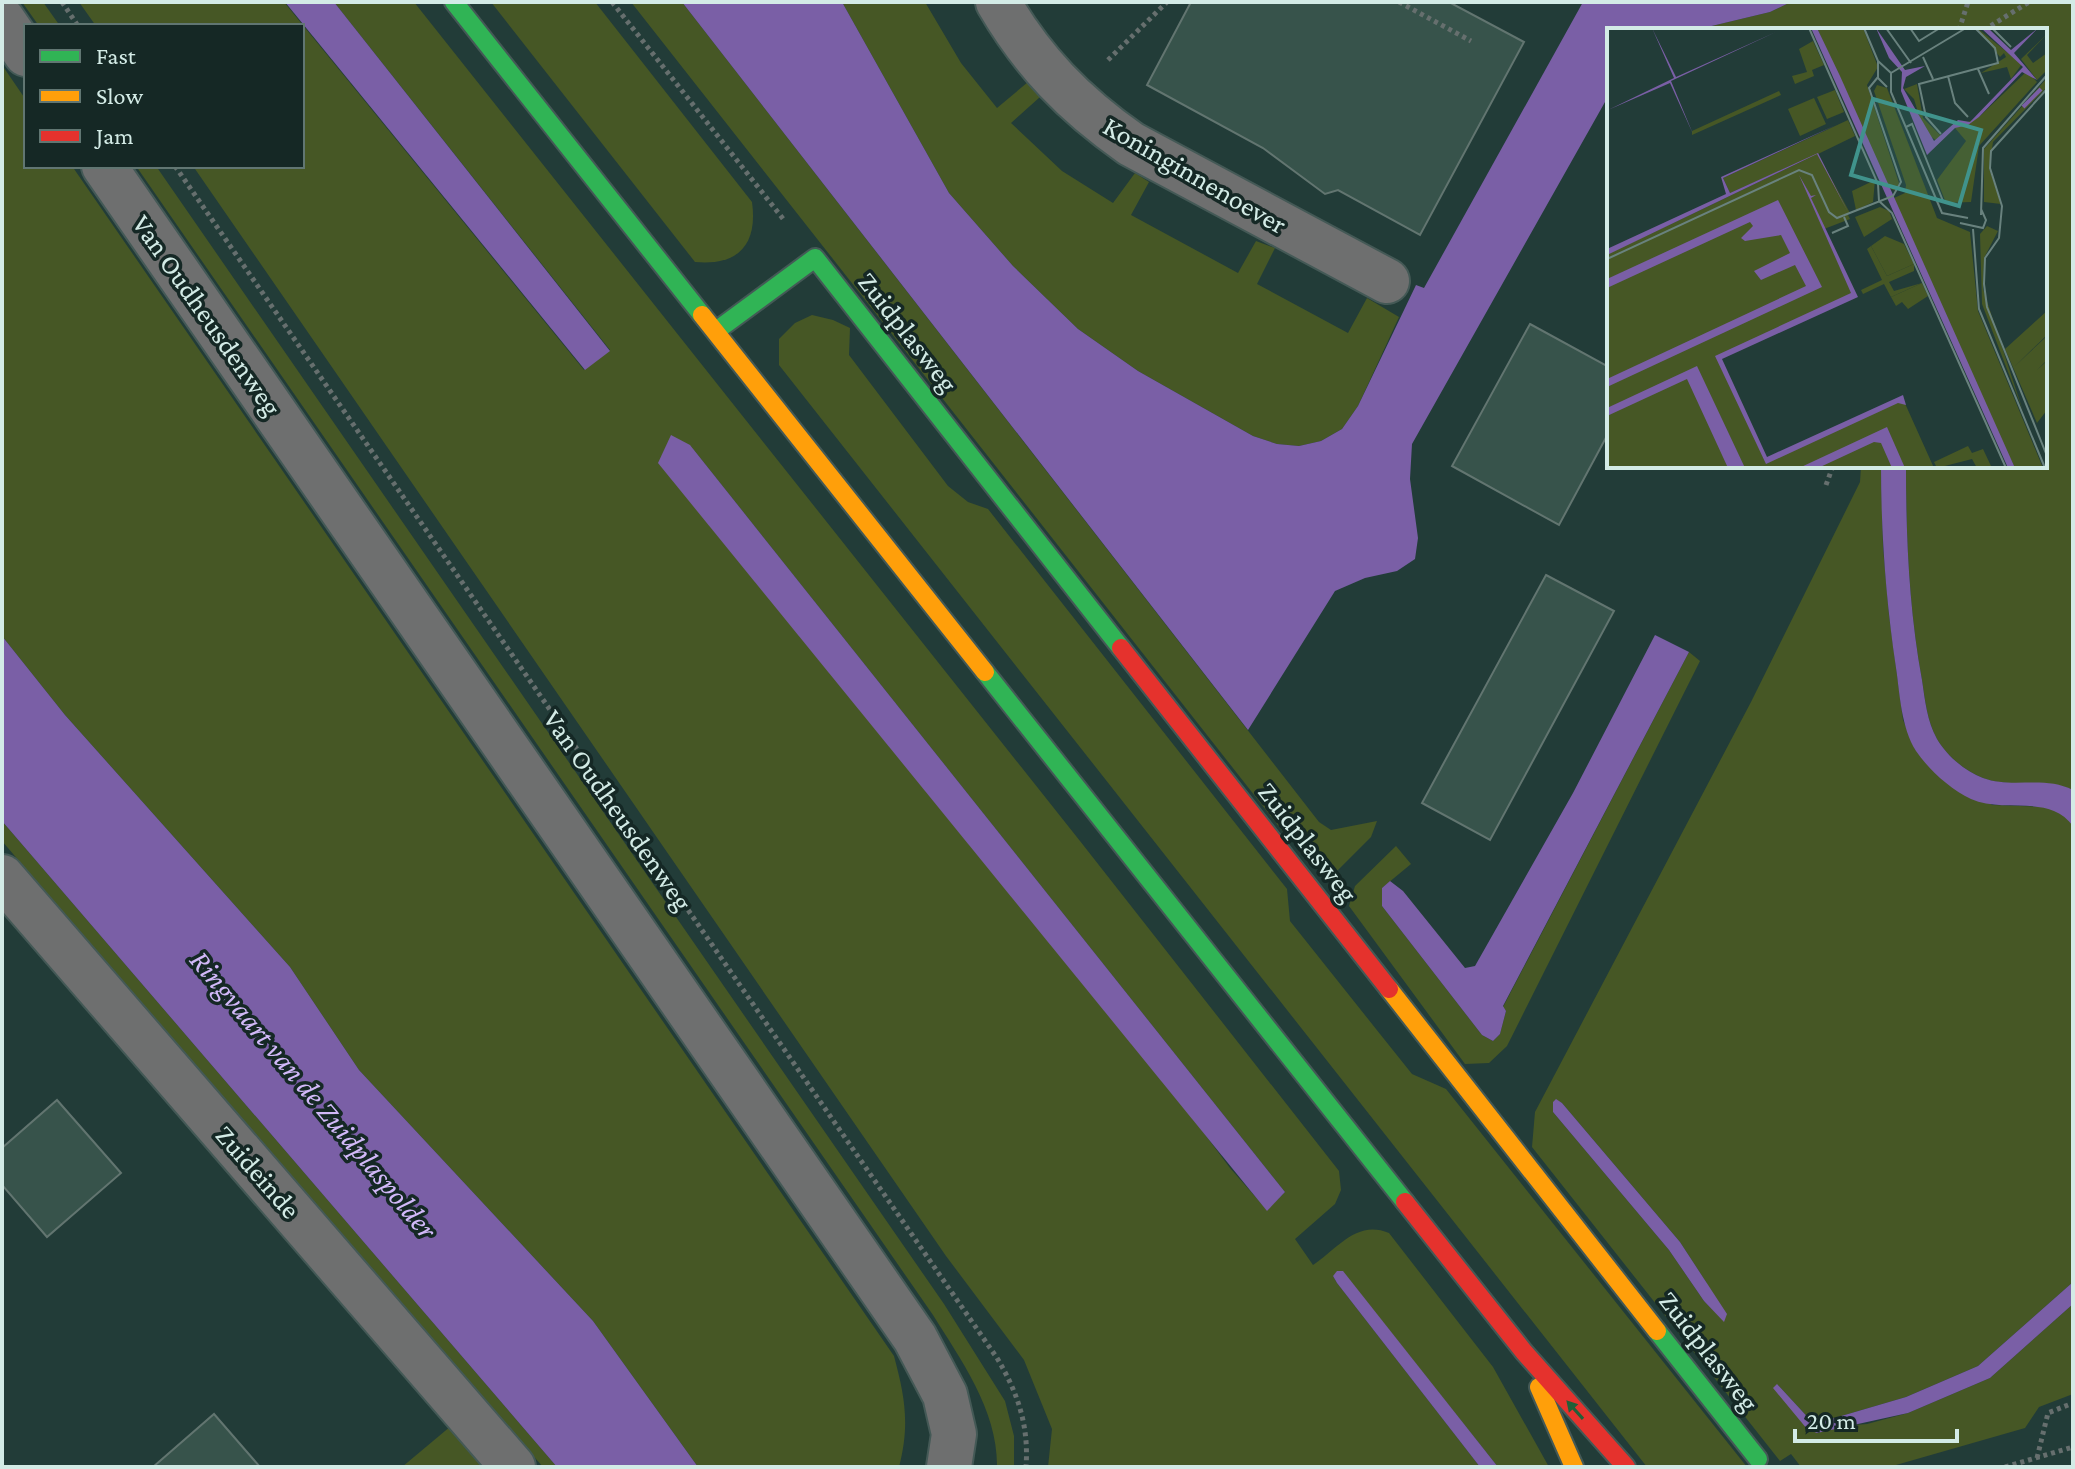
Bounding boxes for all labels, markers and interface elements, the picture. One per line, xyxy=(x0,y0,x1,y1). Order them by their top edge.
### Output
legend xyxy=(24,24,304,168)
inset map xyxy=(1607,28,2047,468)
text: Fast xyxy=(96,42,137,69)
text: Slow xyxy=(96,82,143,109)
street label: Koninginnenoever xyxy=(1098,110,1292,240)
text: Jam xyxy=(94,122,134,149)
street label: Van Oudheusdenweg xyxy=(126,209,288,422)
street label: Zuidplasweg xyxy=(852,266,965,398)
street label: Van Oudheusdenweg xyxy=(537,704,699,917)
street label: Zuidplasweg xyxy=(1252,776,1365,908)
water label: Ringvaart van de Zuidplaspolder xyxy=(183,943,445,1246)
street label: Zuideinde xyxy=(209,1119,307,1225)
street label: Zuidplasweg xyxy=(1653,1285,1766,1417)
scale bar xyxy=(1795,1393,1957,1443)
one-way arrow xyxy=(1567,1400,1584,1420)
text: 20 m xyxy=(1807,1407,1856,1434)

